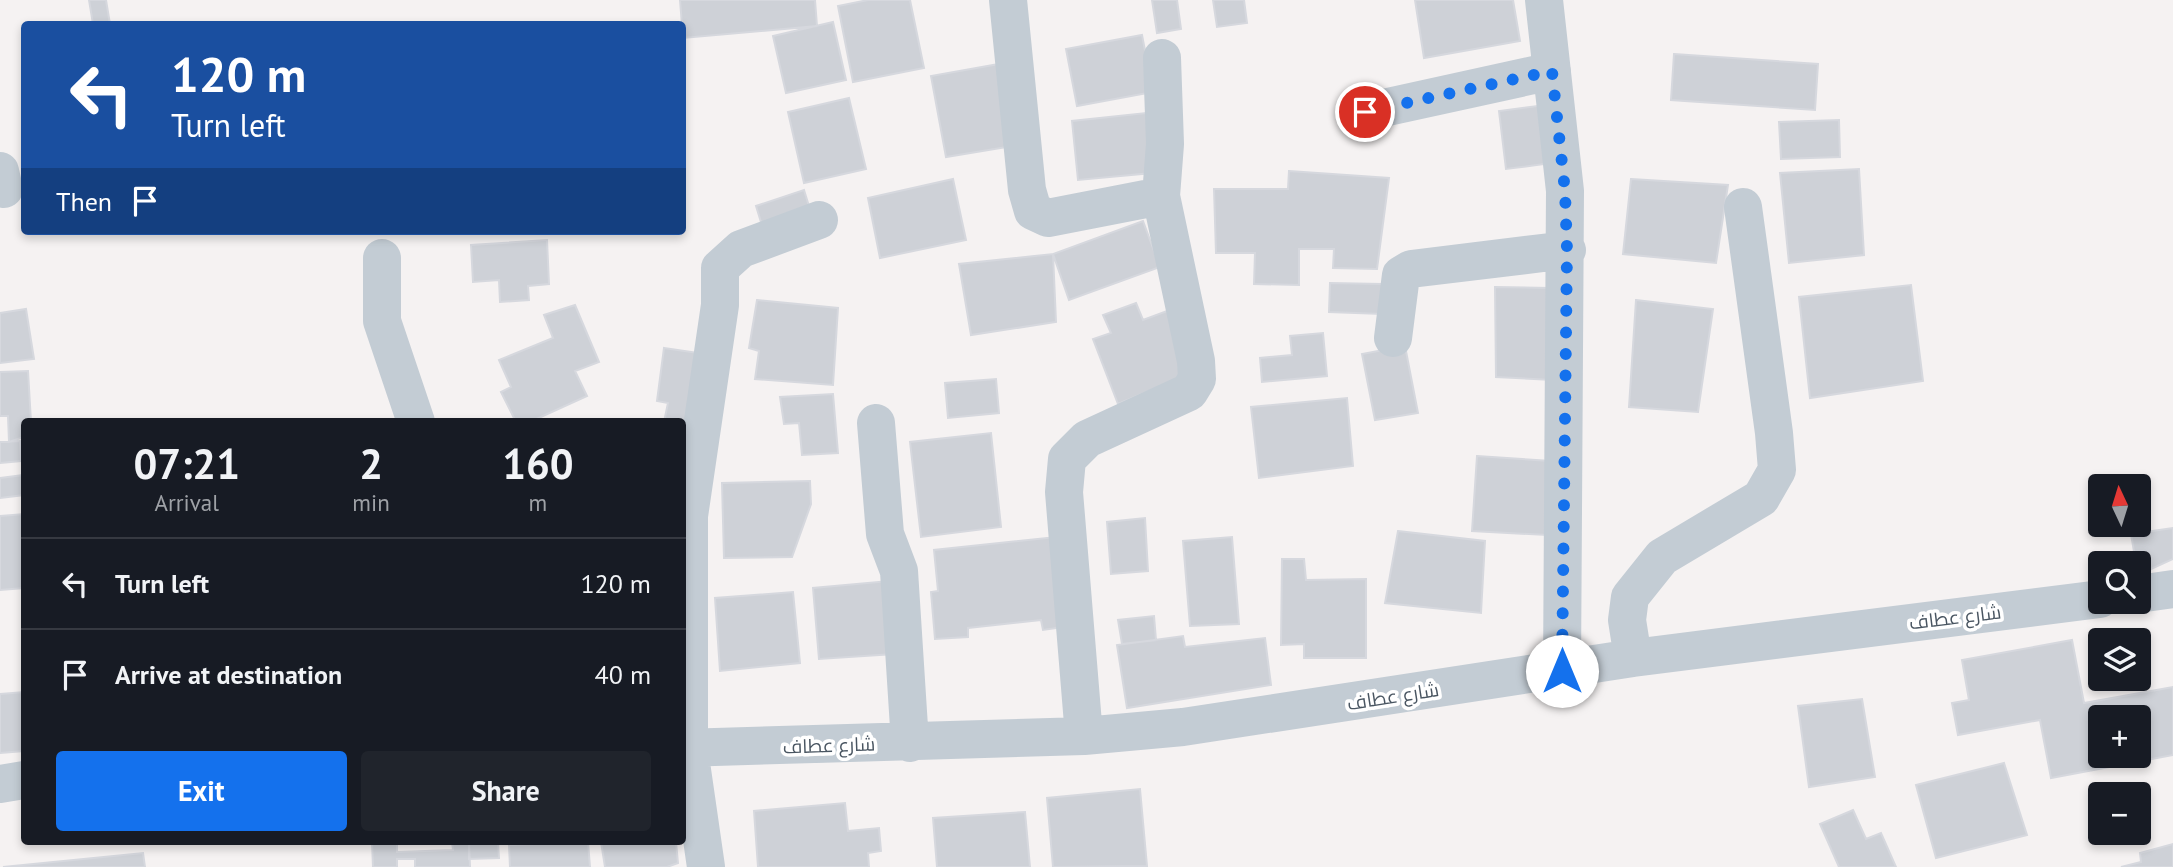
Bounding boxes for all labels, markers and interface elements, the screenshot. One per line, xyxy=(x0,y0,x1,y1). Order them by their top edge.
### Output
text: 120 m xyxy=(171,42,306,106)
icon: left xyxy=(56,49,147,140)
pin xyxy=(1335,82,1395,142)
icon: arrive xyxy=(1346,93,1384,131)
text: Turn left xyxy=(171,104,286,146)
icon: arrive xyxy=(126,182,164,220)
text: Then xyxy=(56,185,112,218)
text: 07:21 xyxy=(133,436,240,491)
text: 2 xyxy=(359,436,383,491)
text: 160 xyxy=(502,436,574,491)
north arrow xyxy=(2088,474,2151,537)
map controls xyxy=(2088,474,2151,845)
text: Arrival xyxy=(154,488,219,517)
text: min xyxy=(352,488,390,517)
text: m xyxy=(529,488,547,517)
button: search xyxy=(2088,551,2151,614)
icon: left xyxy=(56,565,94,603)
text: Turn left xyxy=(115,567,209,600)
text: 120 m xyxy=(580,567,651,600)
street label: شارع عطاف xyxy=(1908,599,2003,637)
button: layers xyxy=(2088,628,2151,691)
position arrow xyxy=(1525,634,1599,708)
icon: arrive xyxy=(56,656,94,694)
text: Arrive at destination xyxy=(115,658,342,691)
text: 40 m xyxy=(595,658,651,691)
street label: شارع عطاف xyxy=(1345,677,1441,717)
button: + xyxy=(2088,705,2151,768)
street label: شارع عطاف xyxy=(782,731,876,761)
button: Exit xyxy=(56,751,347,831)
button: Share xyxy=(361,751,651,831)
button: − xyxy=(2088,782,2151,845)

